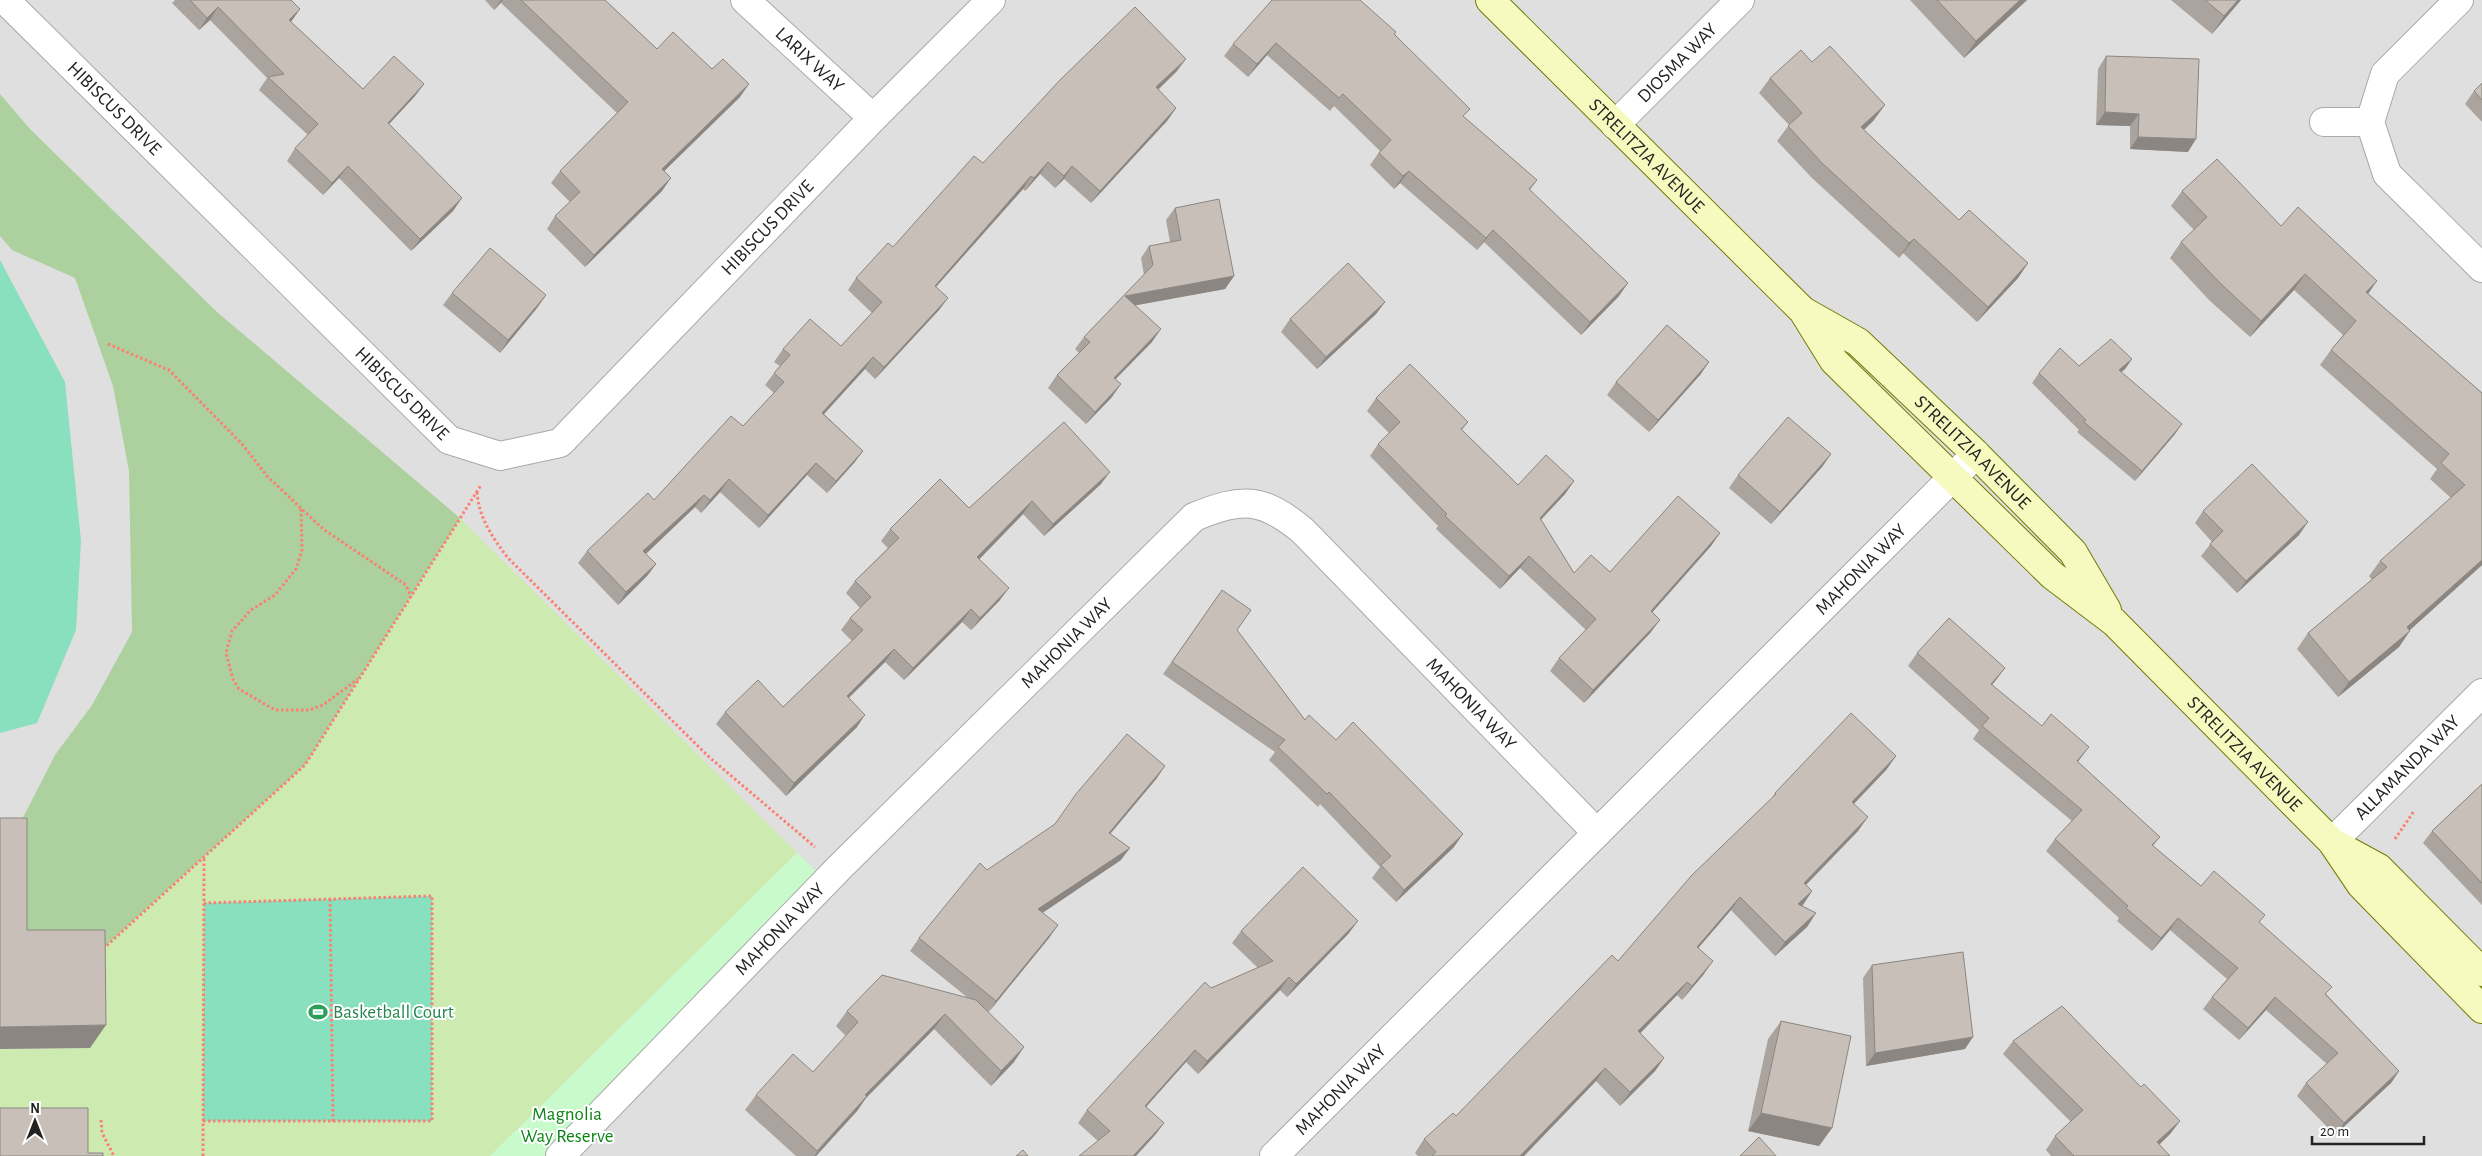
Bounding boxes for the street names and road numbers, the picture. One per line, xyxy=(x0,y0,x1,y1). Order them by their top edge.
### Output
street label: DIOSMA WAY xyxy=(1634,19,1721,106)
street label: LARIX WAY xyxy=(772,24,848,96)
street label: HIBISCUS DRIVE xyxy=(64,58,165,159)
street label: STRELITZIA AVENUE xyxy=(1586,95,1708,217)
street label: HIBISCUS DRIVE xyxy=(718,176,817,279)
street label: HIBISCUS DRIVE xyxy=(351,343,453,444)
street label: STRELITZIA AVENUE xyxy=(1911,392,2034,513)
street label: MAHONIA WAY xyxy=(1812,520,1910,618)
street label: MAHONIA WAY xyxy=(1017,594,1116,692)
street label: MAHONIA WAY xyxy=(1423,654,1520,753)
street label: STRELITZIA AVENUE xyxy=(2184,693,2305,815)
street label: ALLAMANDA WAY xyxy=(2351,711,2463,823)
street label: MAHONIA WAY xyxy=(731,879,828,979)
street label: MAHONIA WAY xyxy=(1291,1041,1389,1139)

